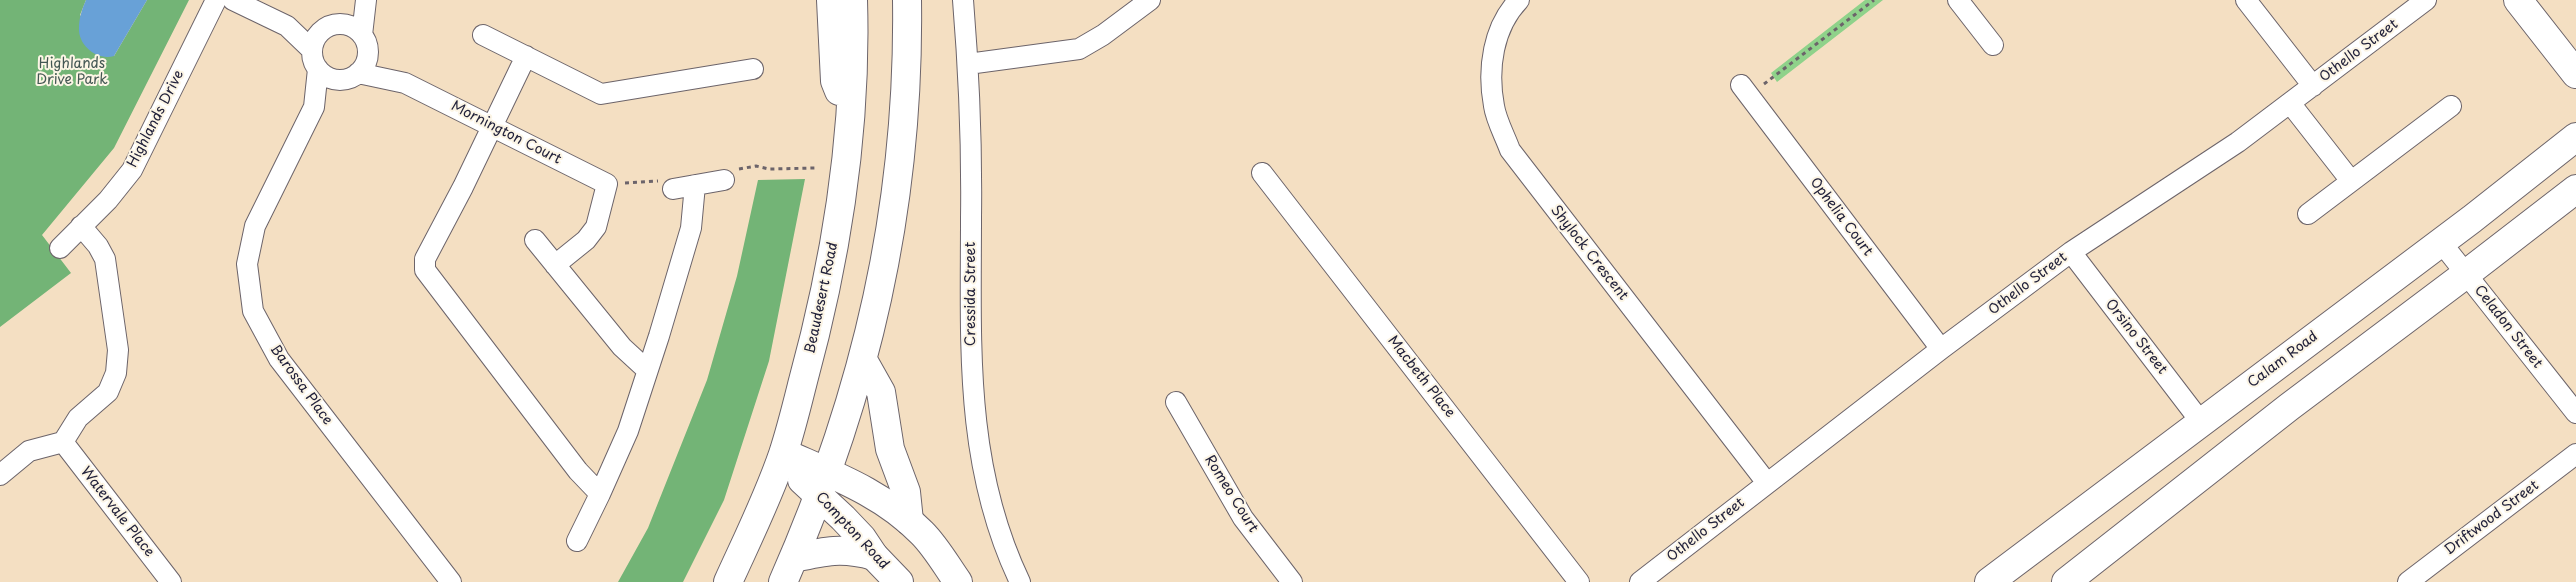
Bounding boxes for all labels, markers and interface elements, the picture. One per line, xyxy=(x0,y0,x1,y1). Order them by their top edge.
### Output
street label: Othello Street xyxy=(2316,16,2402,86)
park label: Highlands Drive Park xyxy=(36,56,108,88)
street label: Highlands Drive xyxy=(124,68,188,170)
street label: Mornington Court xyxy=(448,98,564,168)
street label: Ophelia Court xyxy=(1806,174,1876,260)
street label: Shylock Crescent xyxy=(1547,202,1631,304)
street label: Beaudesert Road xyxy=(802,241,842,355)
street label: Cressida Street xyxy=(963,242,979,346)
street label: Othello Street xyxy=(1985,249,2071,319)
street label: Celadon Street xyxy=(2470,282,2546,372)
street label: Orsino Street xyxy=(2102,296,2170,378)
street label: Calam Road xyxy=(2245,328,2321,392)
street label: Macbeth Place xyxy=(1384,333,1458,421)
street label: Barossa Place xyxy=(266,341,336,429)
street label: Romeo Court xyxy=(1201,452,1261,536)
street label: Watervale Place xyxy=(77,464,157,560)
street label: Driftwood Street xyxy=(2442,477,2542,559)
street label: Compton Road xyxy=(812,489,892,573)
street label: Othello Street xyxy=(1664,494,1748,566)

